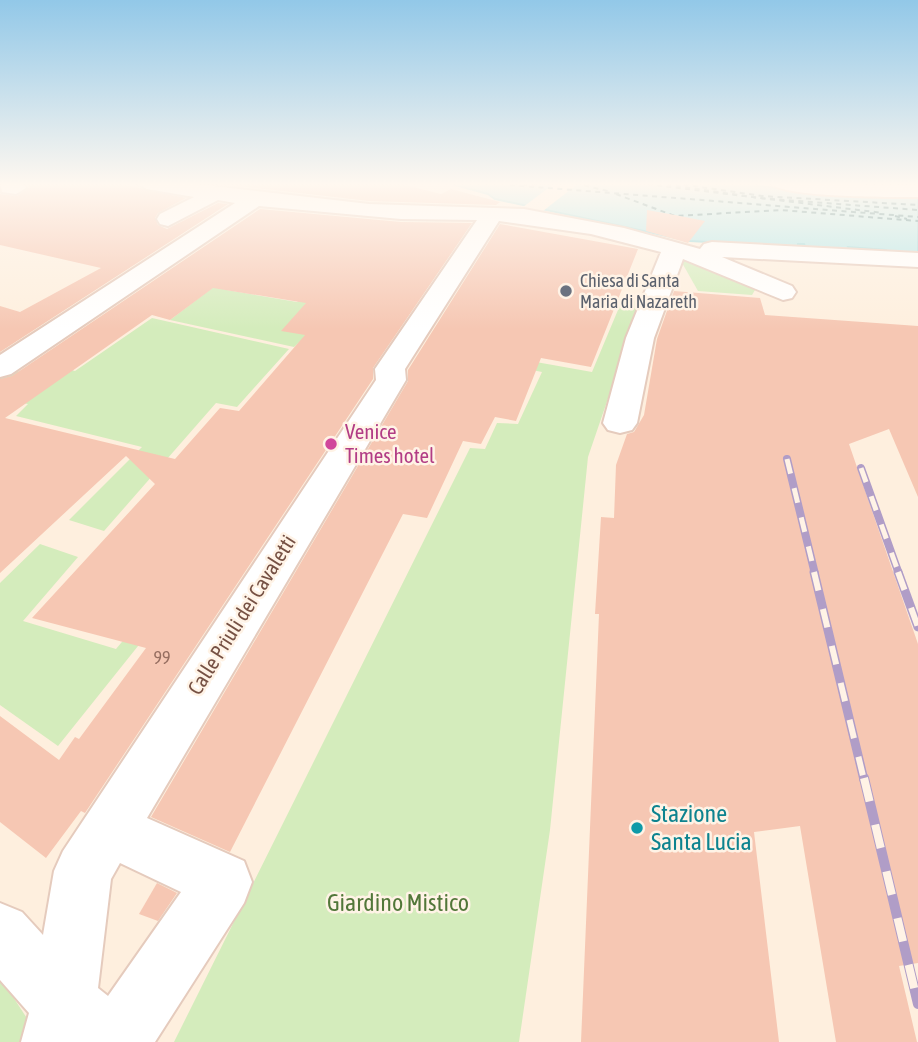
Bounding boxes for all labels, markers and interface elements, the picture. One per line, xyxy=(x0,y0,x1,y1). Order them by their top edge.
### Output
place label: Chiesa di Santa Maria di Nazareth xyxy=(580,270,697,312)
marker: Chiesa di Santa Maria di Nazareth xyxy=(558,283,574,299)
place label: Venice Times hotel xyxy=(345,419,435,467)
marker: Venice Times hotel xyxy=(323,436,339,452)
street label: Calle Priuli dei Cavaletti xyxy=(182,530,300,699)
house number: 99 xyxy=(154,647,170,668)
place label: Stazione Santa Lucia xyxy=(651,800,752,855)
marker: Stazione Santa Lucia xyxy=(629,820,645,836)
park label: Giardino Mistico xyxy=(327,889,469,916)

